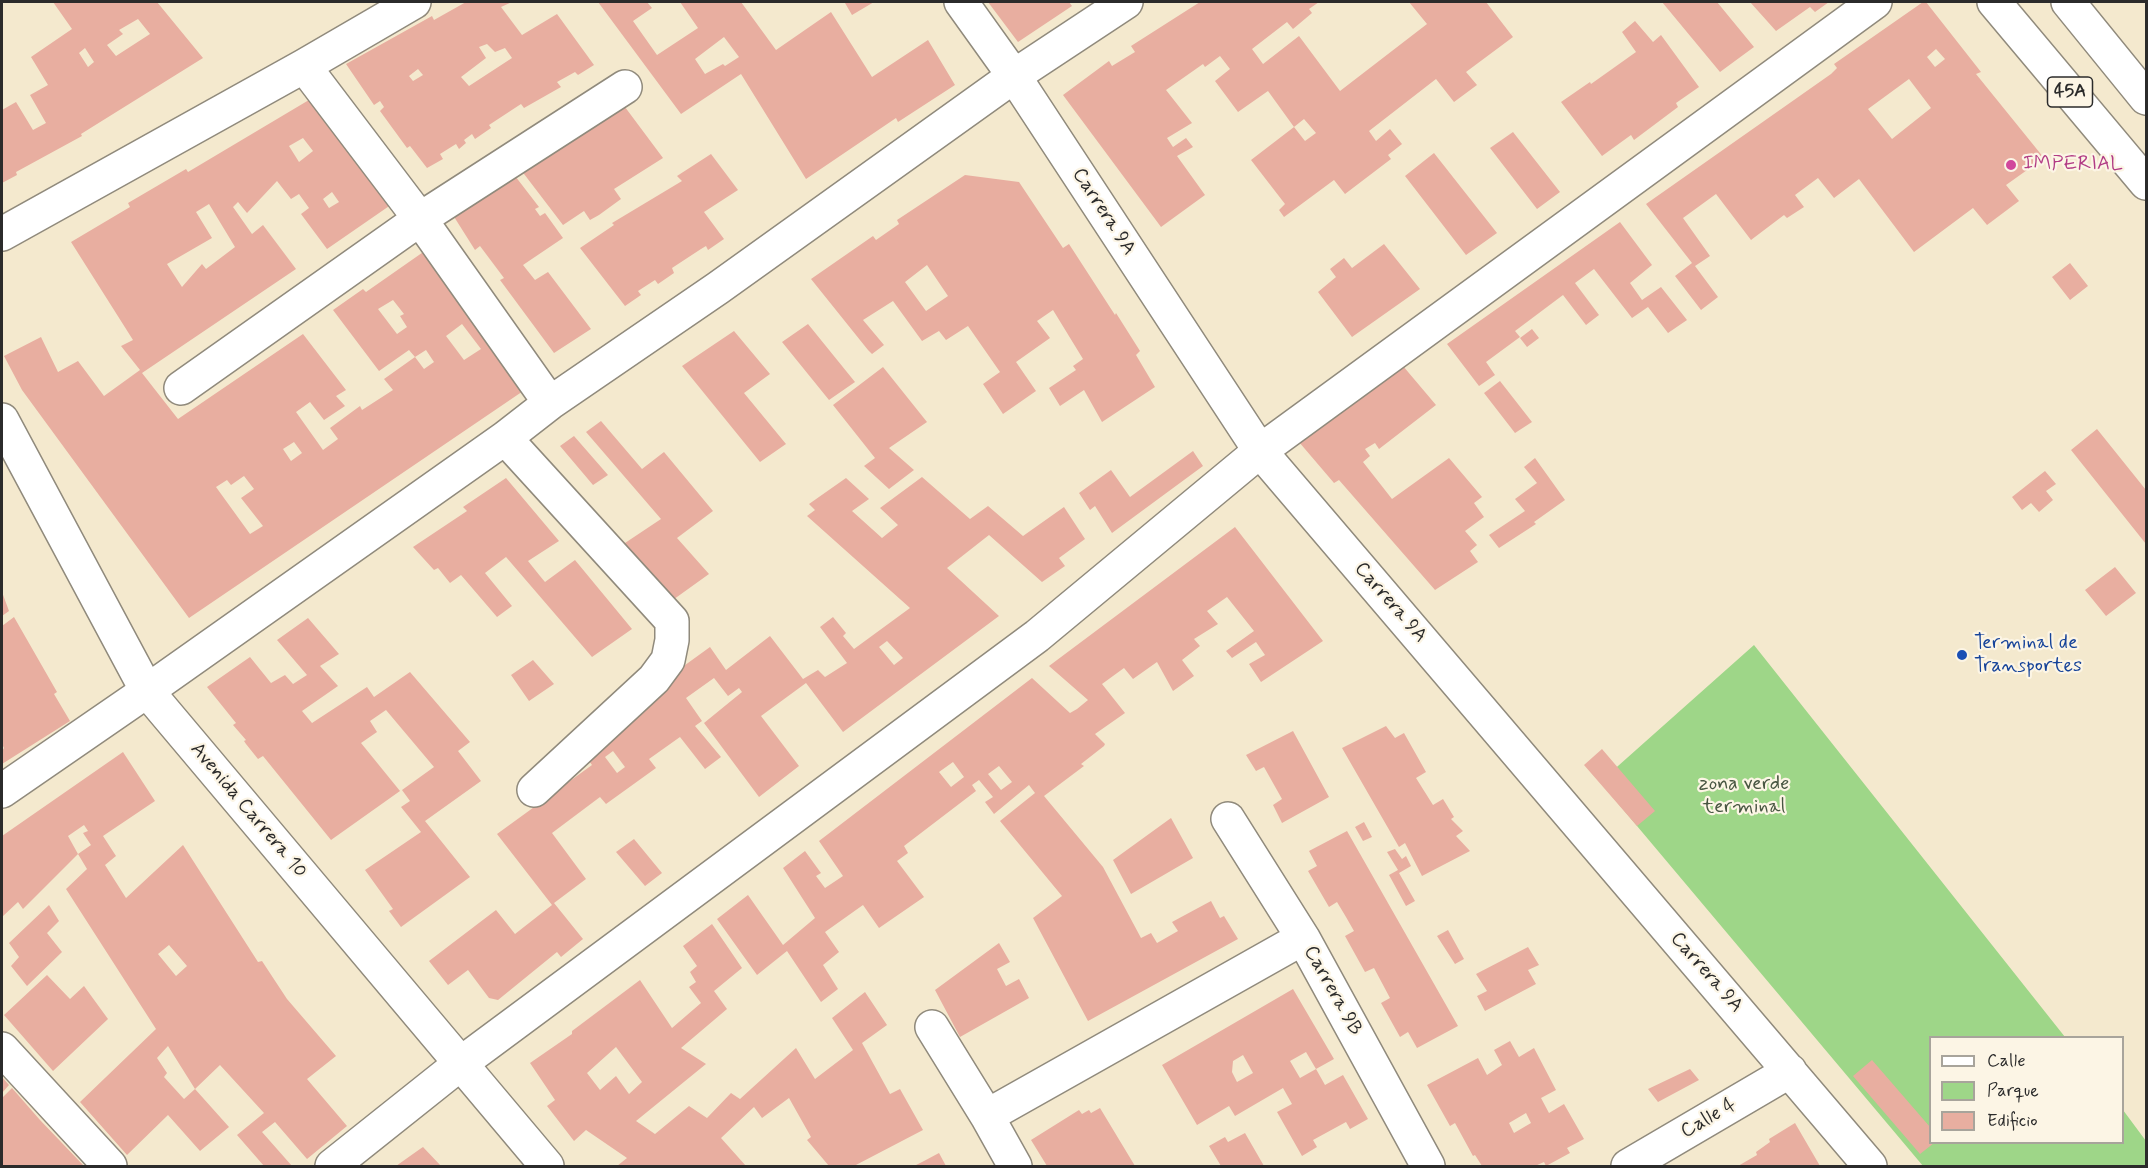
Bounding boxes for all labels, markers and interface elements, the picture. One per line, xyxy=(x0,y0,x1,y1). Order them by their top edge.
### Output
road number: 45A xyxy=(2048,77,2092,107)
place label: IMPERIAL xyxy=(2023,153,2123,177)
marker: IMPERIAL xyxy=(2004,158,2018,172)
street label: Carrera 9A xyxy=(1066,164,1140,260)
street label: Carrera 9A xyxy=(1348,558,1432,648)
place label: Terminal de Transportes xyxy=(1974,632,2082,679)
marker: Terminal de Transportes xyxy=(1955,648,1969,662)
street label: Avenida Carrera 10 xyxy=(184,738,312,884)
park label: zona verde terminal xyxy=(1699,773,1789,820)
street label: Carrera 9A xyxy=(1664,928,1748,1018)
street label: Carrera 9B xyxy=(1298,942,1366,1040)
legend xyxy=(1929,1036,2124,1144)
text: Calle xyxy=(1987,1049,2026,1073)
text: Parque xyxy=(1987,1079,2039,1103)
street label: Calle 4 xyxy=(1677,1094,1741,1144)
text: Edificio xyxy=(1987,1109,2038,1133)

